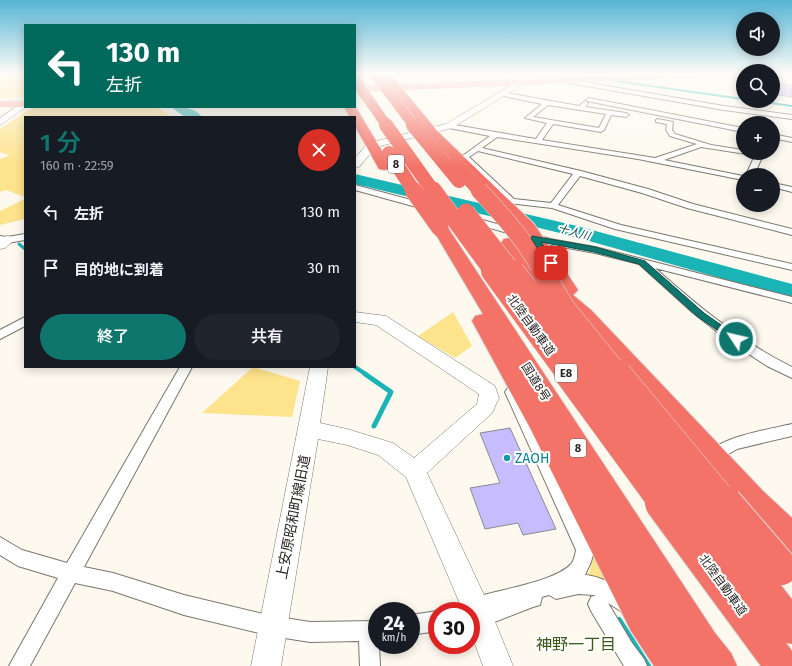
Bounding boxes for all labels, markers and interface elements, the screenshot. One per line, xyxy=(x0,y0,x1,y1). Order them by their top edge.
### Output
map controls xyxy=(736,12,780,212)
button: sound xyxy=(736,12,780,56)
text: 130 m xyxy=(106,36,180,69)
icon: left xyxy=(40,40,92,92)
button: search xyxy=(736,64,780,108)
text: 左折 xyxy=(106,74,142,96)
button: + xyxy=(736,116,780,160)
text: 1 分 xyxy=(40,129,81,157)
button: close xyxy=(298,129,340,171)
road number: 8 xyxy=(388,155,404,173)
text: 160 m · 22:59 xyxy=(40,158,114,173)
button: − xyxy=(736,168,780,212)
icon: left xyxy=(40,201,62,223)
text: 130 m xyxy=(301,203,340,221)
text: 左折 xyxy=(74,205,104,223)
water label: 十人川 xyxy=(556,222,592,243)
pin xyxy=(534,246,568,280)
icon: arrive xyxy=(540,252,562,274)
icon: arrive xyxy=(40,257,62,279)
text: 30 m xyxy=(307,259,340,277)
text: 目的地に到着 xyxy=(74,261,164,279)
street label: 北陸自動車道 xyxy=(504,292,558,358)
button: 終了 xyxy=(40,314,186,360)
button: 共有 xyxy=(194,314,340,360)
position arrow xyxy=(715,318,757,360)
street label: 国道8号 xyxy=(519,360,553,404)
road number: E8 xyxy=(555,364,577,382)
road number: 8 xyxy=(570,439,586,457)
place label: ZAOH xyxy=(515,450,549,467)
marker: ZAOH xyxy=(502,453,512,463)
street label: 上安原昭和町線旧道 xyxy=(273,454,314,581)
street label: 北陸自動車道 xyxy=(696,552,750,618)
speed limit sign: 30 xyxy=(428,602,480,654)
text: 24 xyxy=(383,611,405,635)
text: km/h xyxy=(382,632,406,644)
district label: 神野一丁目 xyxy=(536,635,616,654)

